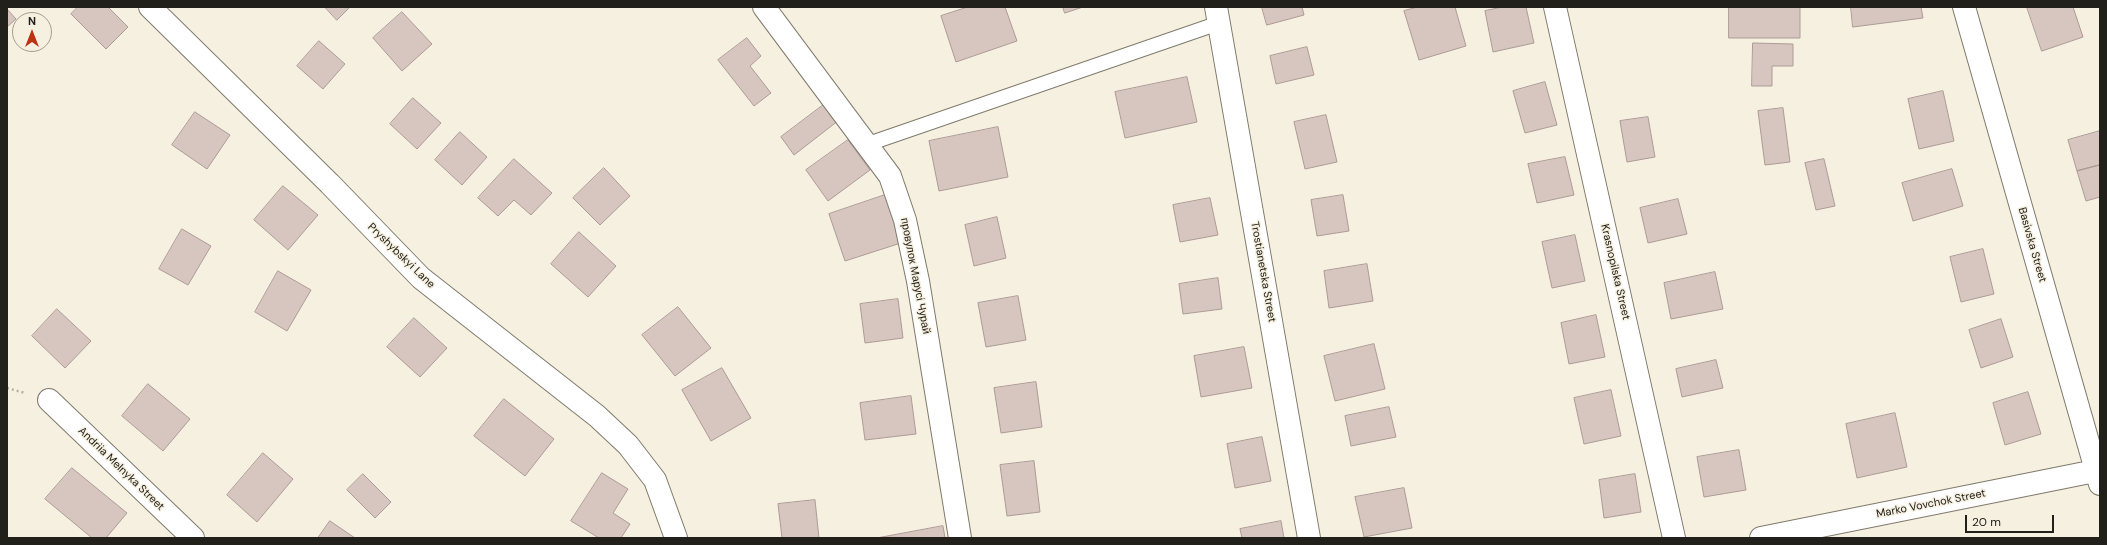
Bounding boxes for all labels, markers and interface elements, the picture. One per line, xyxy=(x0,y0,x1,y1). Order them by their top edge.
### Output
north arrow xyxy=(12,12,52,52)
text: N xyxy=(28,14,36,28)
street label: Basivska Street xyxy=(2015,206,2049,284)
street label: провулок Марусі Чурай xyxy=(897,217,933,335)
street label: Pryshybskyi Lane xyxy=(365,221,437,291)
street label: Trostianetska Street xyxy=(1248,221,1278,323)
street label: Krasnopilska Street xyxy=(1598,223,1632,321)
street label: Andriia Melnyka Street xyxy=(75,424,167,514)
street label: Marko Vovchok Street xyxy=(1875,487,1987,521)
scale bar xyxy=(1967,507,2056,533)
text: 20 m xyxy=(1972,514,2001,530)

